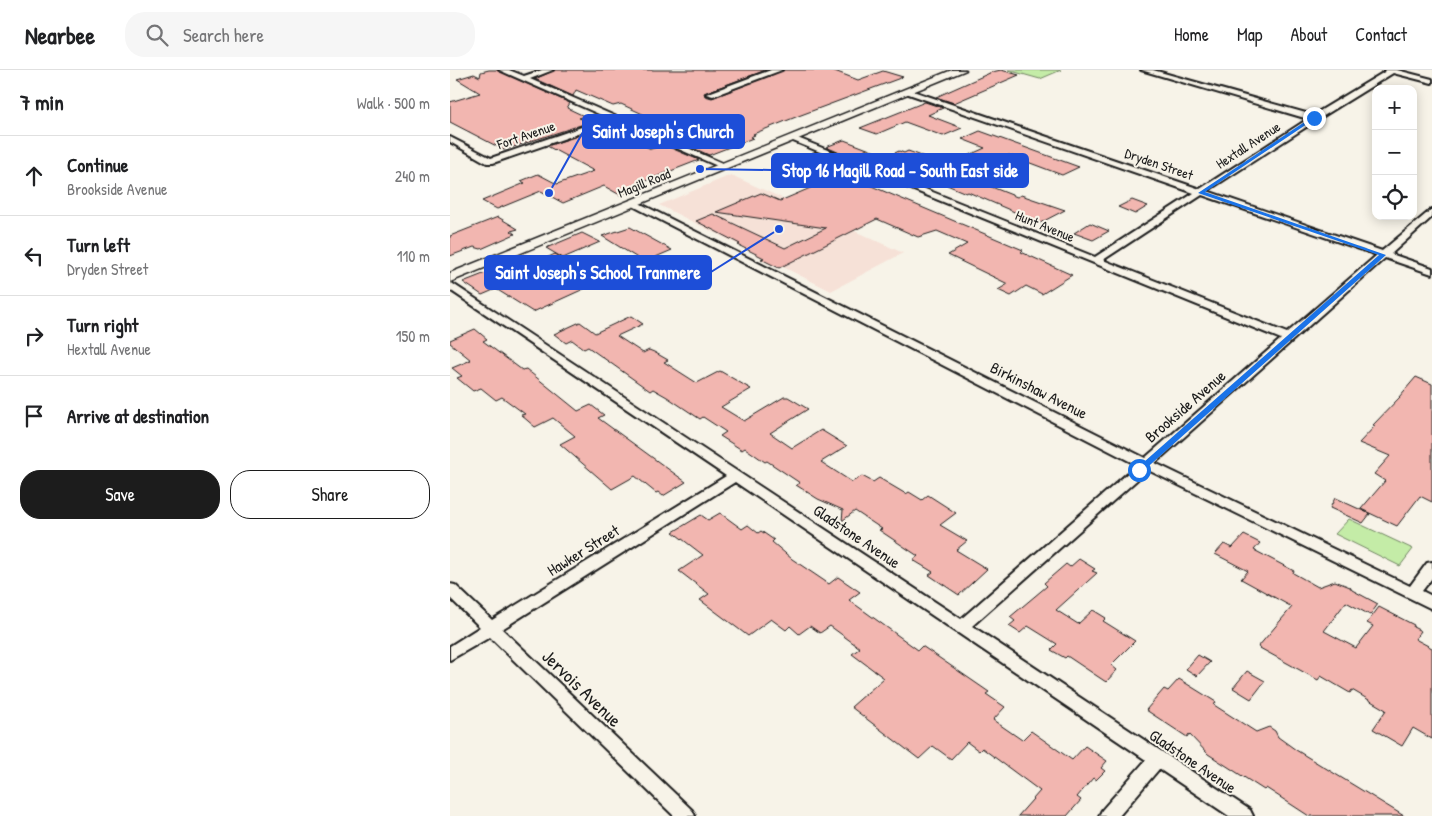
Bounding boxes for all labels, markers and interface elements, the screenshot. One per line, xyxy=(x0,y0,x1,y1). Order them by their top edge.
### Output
search box xyxy=(125,12,475,57)
text: Nearbee xyxy=(25,19,95,51)
icon: search xyxy=(143,21,171,49)
text: Search here xyxy=(183,22,264,48)
text: Home xyxy=(1174,22,1209,47)
text: Map xyxy=(1237,22,1262,47)
text: About xyxy=(1290,22,1327,47)
text: Contact xyxy=(1355,22,1407,47)
map controls xyxy=(1372,85,1417,220)
button: + xyxy=(1372,85,1417,130)
text: 7 min xyxy=(20,88,64,117)
text: Walk · 500 m xyxy=(357,92,430,114)
route end xyxy=(1303,107,1326,130)
callout: Saint Joseph's Church xyxy=(583,115,744,148)
street label: Fort Avenue xyxy=(494,116,558,154)
street label: Hextall Avenue xyxy=(1212,116,1284,173)
text: Saint Joseph's Church xyxy=(592,119,734,145)
button: − xyxy=(1372,130,1417,175)
street label: Dryden Street xyxy=(1122,143,1196,185)
text: Continue xyxy=(67,152,128,178)
callout: Stop 16 Magill Road - South East side xyxy=(772,154,1028,187)
text: Stop 16 Magill Road - South East side xyxy=(782,158,1019,184)
icon: ahead xyxy=(20,162,48,190)
street label: Magill Road xyxy=(615,163,674,203)
text: 240 m xyxy=(395,165,430,187)
button: locate xyxy=(1372,175,1417,220)
text: Brookside Avenue xyxy=(67,178,167,200)
street label: Hunt Avenue xyxy=(1013,205,1078,246)
text: Turn left xyxy=(67,232,130,258)
icon: left xyxy=(20,242,48,270)
text: 110 m xyxy=(397,245,430,267)
callout: Saint Joseph's School Tranmere xyxy=(485,256,711,289)
text: Dryden Street xyxy=(67,258,148,280)
text: Saint Joseph's School Tranmere xyxy=(495,260,702,286)
text: Turn right xyxy=(67,312,138,338)
icon: right xyxy=(20,322,48,350)
text: 150 m xyxy=(396,325,430,347)
text: Hextall Avenue xyxy=(67,338,151,360)
street label: Birkinshaw Avenue xyxy=(987,356,1092,424)
street label: Brookside Avenue xyxy=(1140,364,1231,447)
icon: arrive xyxy=(20,402,48,430)
text: Arrive at destination xyxy=(67,403,209,429)
route start xyxy=(1128,459,1151,482)
button: Save xyxy=(20,470,220,519)
button: Share xyxy=(230,470,430,519)
street label: Gladstone Avenue xyxy=(809,499,905,574)
street label: Hawker Street xyxy=(543,519,624,581)
street label: Jervois Avenue xyxy=(537,643,628,733)
street label: Gladstone Avenue xyxy=(1145,724,1241,799)

